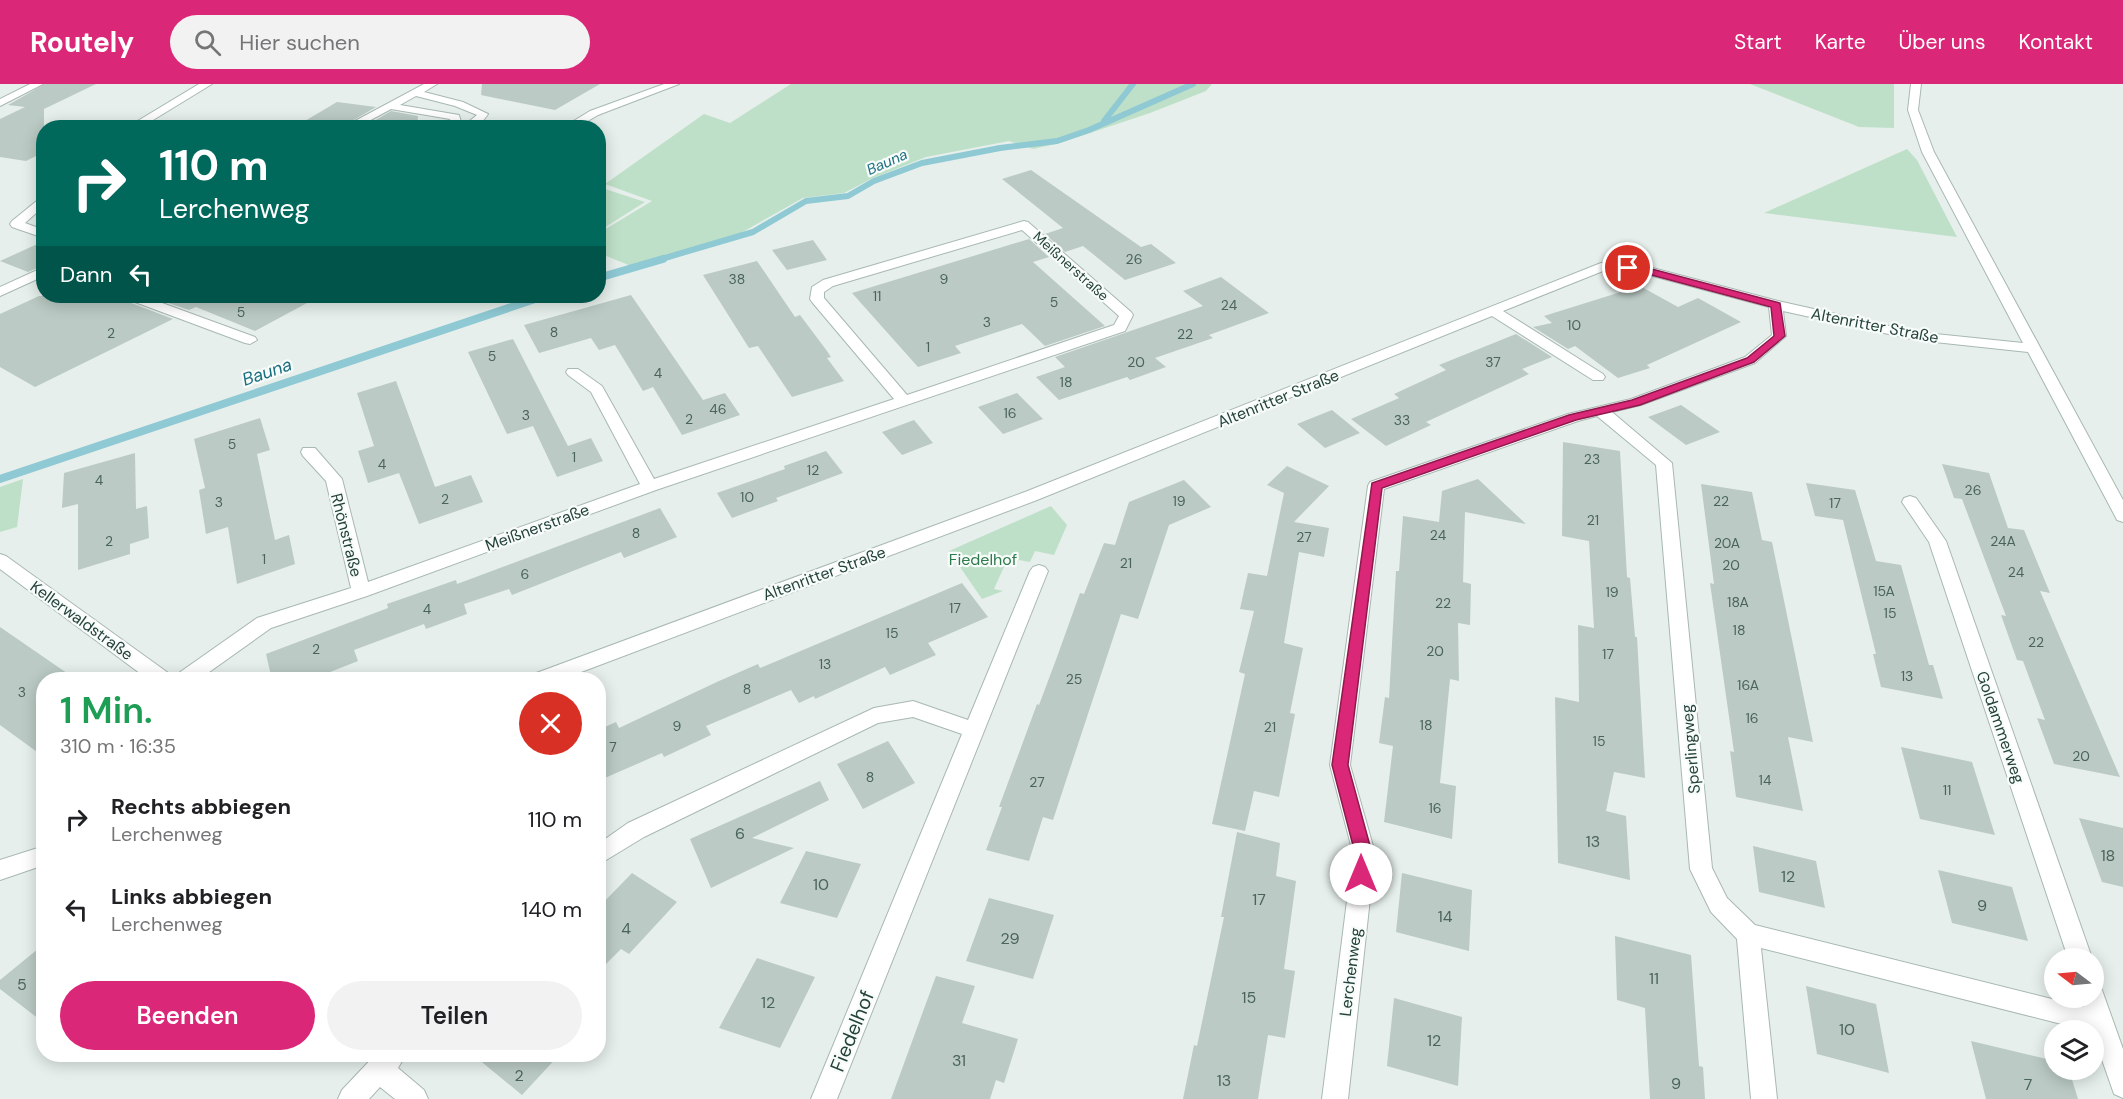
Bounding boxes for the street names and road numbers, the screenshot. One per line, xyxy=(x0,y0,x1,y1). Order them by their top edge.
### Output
street label: Meißnerstraße xyxy=(1029,227,1113,305)
street label: Altenritter Straße xyxy=(1809,303,1940,348)
street label: Altenritter Straße xyxy=(1214,364,1342,432)
street label: Rhönstraße xyxy=(326,491,367,579)
street label: Meißnerstraße xyxy=(482,499,592,556)
street label: Altenritter Straße xyxy=(760,541,889,605)
street label: Kellerwaldstraße xyxy=(26,576,137,665)
street label: Goldammerweg xyxy=(1972,668,2030,786)
street label: Sperlingweg xyxy=(1676,703,1705,795)
street label: Lerchenweg xyxy=(1335,926,1366,1018)
street label: Fiedelhof xyxy=(824,986,880,1075)

